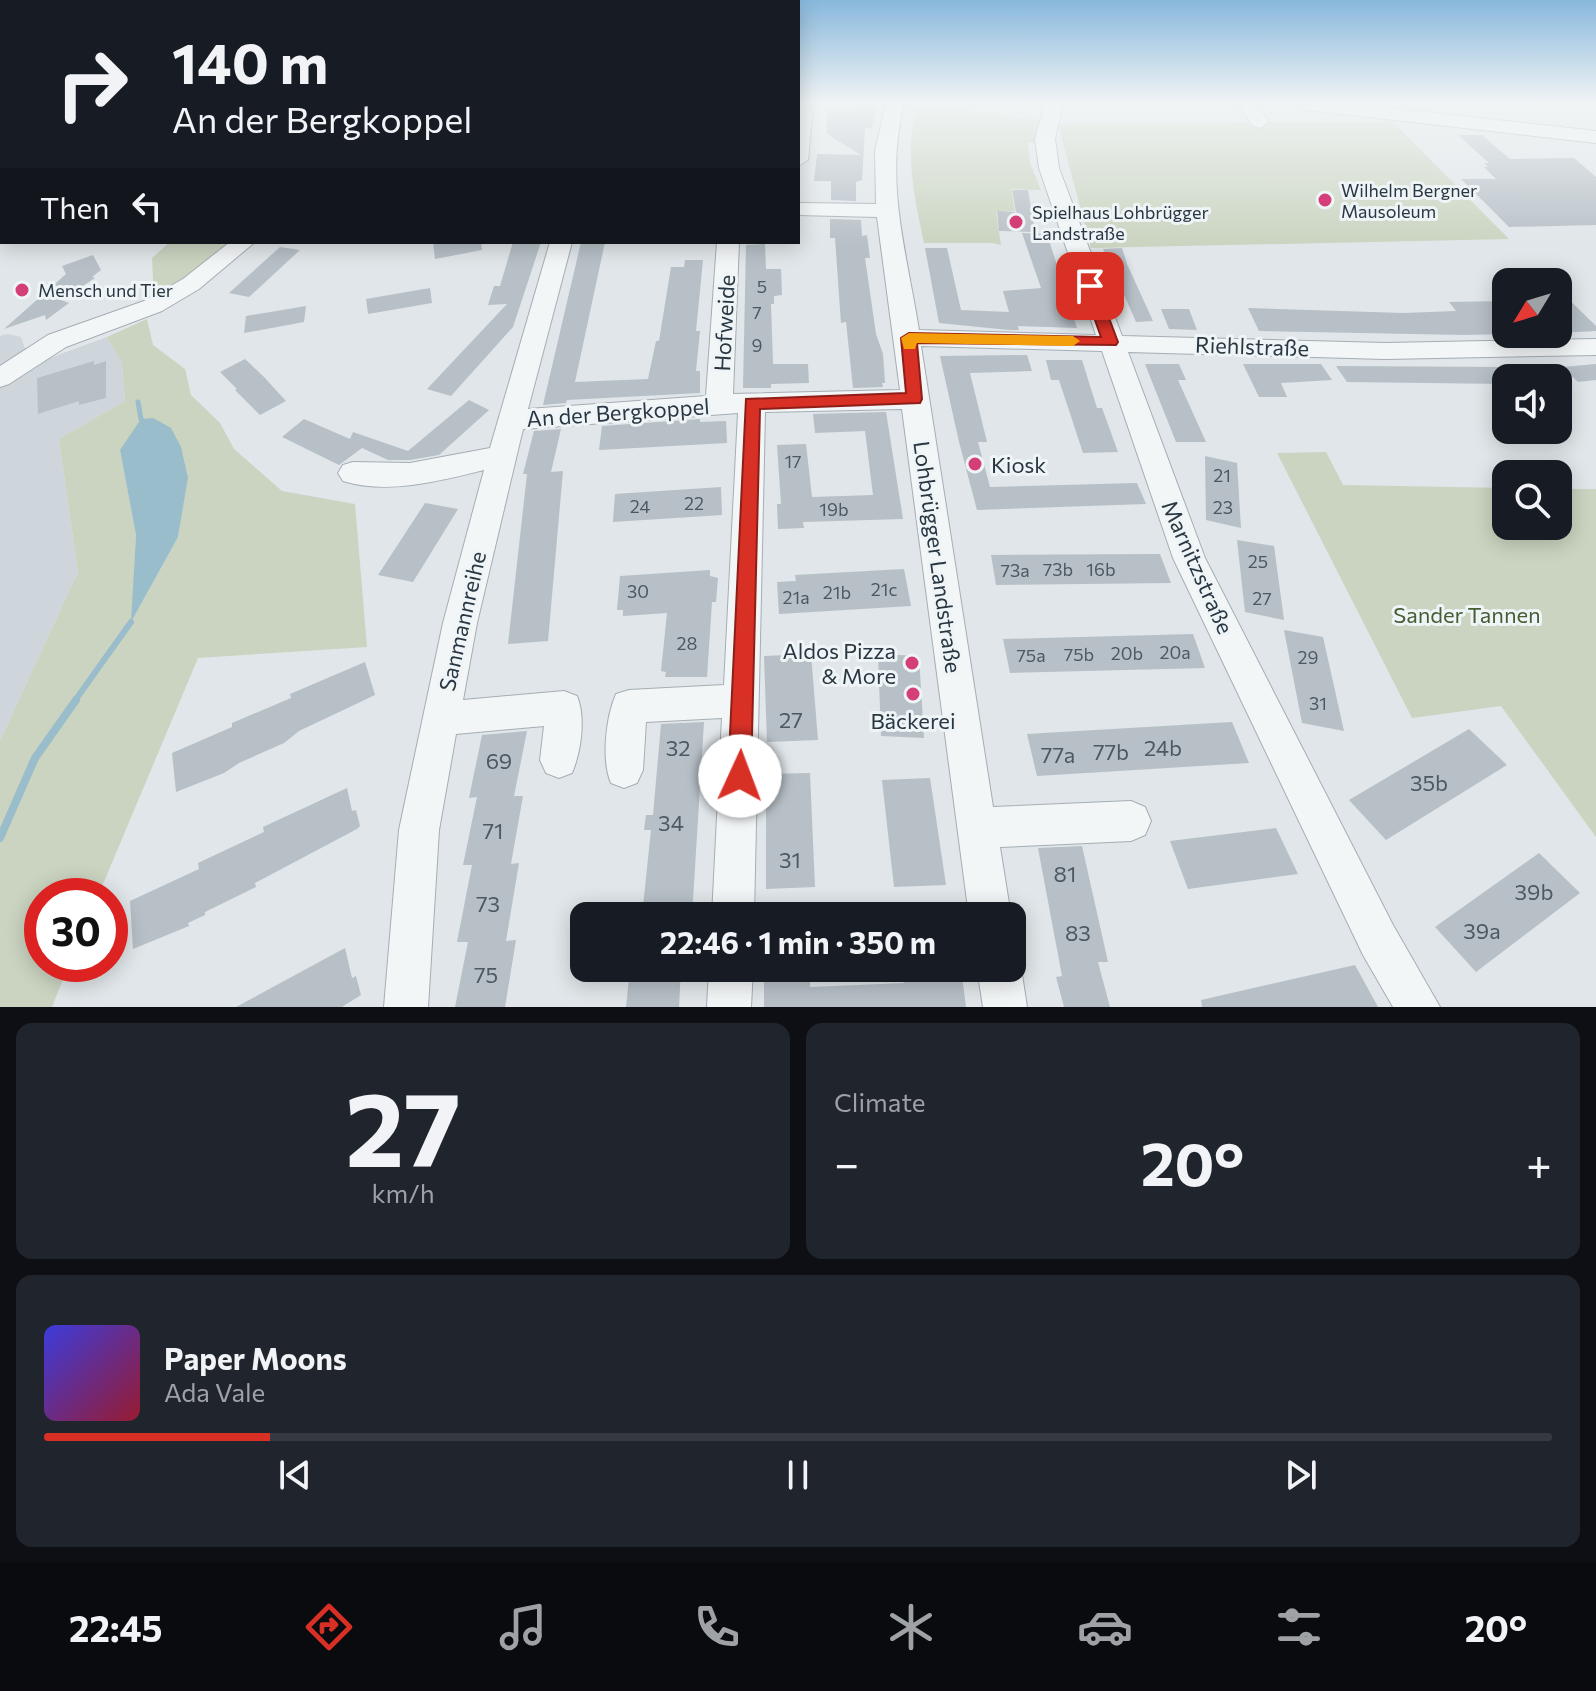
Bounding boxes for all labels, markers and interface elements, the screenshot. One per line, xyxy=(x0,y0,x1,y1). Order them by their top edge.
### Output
text: 140 m xyxy=(172,27,328,96)
icon: right xyxy=(40,32,144,136)
text: An der Bergkoppel xyxy=(172,96,472,140)
place label: Wilhelm Bergner Mausoleum xyxy=(1341,179,1477,222)
icon: left xyxy=(125,184,169,228)
text: Then xyxy=(40,188,109,225)
marker: Wilhelm Bergner Mausoleum xyxy=(1316,191,1334,209)
place label: Spielhaus Lohbrügger Landstraße xyxy=(1032,201,1209,244)
marker: Spielhaus Lohbrügger Landstraße xyxy=(1007,213,1025,231)
pin xyxy=(1056,252,1124,320)
icon: arrive xyxy=(1068,264,1112,308)
north arrow xyxy=(1492,268,1572,348)
map controls xyxy=(1492,268,1572,540)
street label: Hofweide xyxy=(708,274,740,372)
house number: 5 xyxy=(757,275,767,297)
place label: Mensch und Tier xyxy=(38,279,173,301)
marker: Mensch und Tier xyxy=(13,281,31,299)
house number: 7 xyxy=(752,301,762,323)
street label: Riehlstraße xyxy=(1194,331,1310,361)
house number: 9 xyxy=(752,334,762,356)
button: sound xyxy=(1492,364,1572,444)
street label: An der Bergkoppel xyxy=(525,392,711,432)
street label: Lohbrügger Landstraße xyxy=(908,439,968,675)
house number: 17 xyxy=(784,450,802,472)
place label: Kiosk xyxy=(991,451,1046,478)
marker: Kiosk xyxy=(966,455,984,473)
button: search xyxy=(1492,460,1572,540)
house number: 21 xyxy=(1213,464,1231,486)
house number: 22 xyxy=(684,492,704,514)
house number: 24 xyxy=(630,495,650,517)
street label: Marnitzstraße xyxy=(1157,496,1239,638)
house number: 23 xyxy=(1213,496,1233,518)
house number: 19b xyxy=(819,498,849,520)
street label: Sanmannreihe xyxy=(433,548,491,694)
house number: 25 xyxy=(1248,550,1268,572)
house number: 73b xyxy=(1043,558,1073,580)
house number: 16b xyxy=(1086,558,1116,580)
house number: 73a xyxy=(1000,559,1030,581)
house number: 21c xyxy=(871,578,897,600)
house number: 30 xyxy=(627,580,649,602)
house number: 21b xyxy=(823,581,851,603)
house number: 21a xyxy=(782,586,810,608)
house number: 27 xyxy=(1252,587,1272,609)
park label: Sander Tannen xyxy=(1393,601,1541,628)
house number: 28 xyxy=(677,632,698,654)
place label: Aldos Pizza & More xyxy=(783,637,896,689)
house number: 20a xyxy=(1159,641,1191,663)
house number: 20b xyxy=(1111,642,1143,664)
house number: 75b xyxy=(1064,643,1094,665)
house number: 75a xyxy=(1016,644,1046,666)
house number: 29 xyxy=(1298,646,1318,668)
marker: Aldos Pizza & More xyxy=(903,654,921,672)
marker: Bäckerei xyxy=(904,685,922,703)
house number: 31 xyxy=(1309,692,1327,714)
house number: 27 xyxy=(779,706,803,733)
place label: Bäckerei xyxy=(870,707,956,734)
house number: 32 xyxy=(666,734,690,761)
position arrow xyxy=(698,734,782,818)
house number: 24b xyxy=(1144,734,1182,761)
house number: 77b xyxy=(1093,738,1129,765)
house number: 77a xyxy=(1041,741,1075,768)
house number: 69 xyxy=(486,747,512,774)
house number: 35b xyxy=(1410,769,1448,796)
house number: 34 xyxy=(658,809,684,836)
house number: 71 xyxy=(482,817,504,844)
house number: 31 xyxy=(779,846,801,873)
house number: 81 xyxy=(1054,860,1076,887)
speed limit sign: 30 xyxy=(24,878,128,982)
house number: 39b xyxy=(1515,878,1553,905)
house number: 73 xyxy=(476,890,500,917)
house number: 39a xyxy=(1463,917,1501,944)
house number: 83 xyxy=(1065,919,1091,946)
text: 22:46 · 1 min · 350 m xyxy=(660,923,936,960)
house number: 75 xyxy=(474,961,498,988)
text: 27 xyxy=(345,1061,461,1188)
text: Climate xyxy=(834,1086,926,1117)
text: 20° xyxy=(1141,1125,1244,1198)
text: − xyxy=(834,1135,859,1189)
text: + xyxy=(1526,1135,1552,1189)
text: km/h xyxy=(371,1177,435,1208)
text: Paper Moons xyxy=(164,1339,347,1376)
text: Ada Vale xyxy=(164,1376,265,1407)
icon: previous xyxy=(273,1453,317,1497)
icon: pause xyxy=(776,1453,820,1497)
icon: next xyxy=(1279,1453,1323,1497)
icon: directions xyxy=(301,1599,357,1655)
icon: music xyxy=(495,1599,551,1655)
icon: phone xyxy=(689,1599,745,1655)
icon: climate xyxy=(883,1599,939,1655)
icon: car xyxy=(1077,1599,1133,1655)
icon: filters xyxy=(1271,1599,1327,1655)
text: 22:45 xyxy=(69,1605,163,1649)
text: 20° xyxy=(1465,1605,1527,1649)

